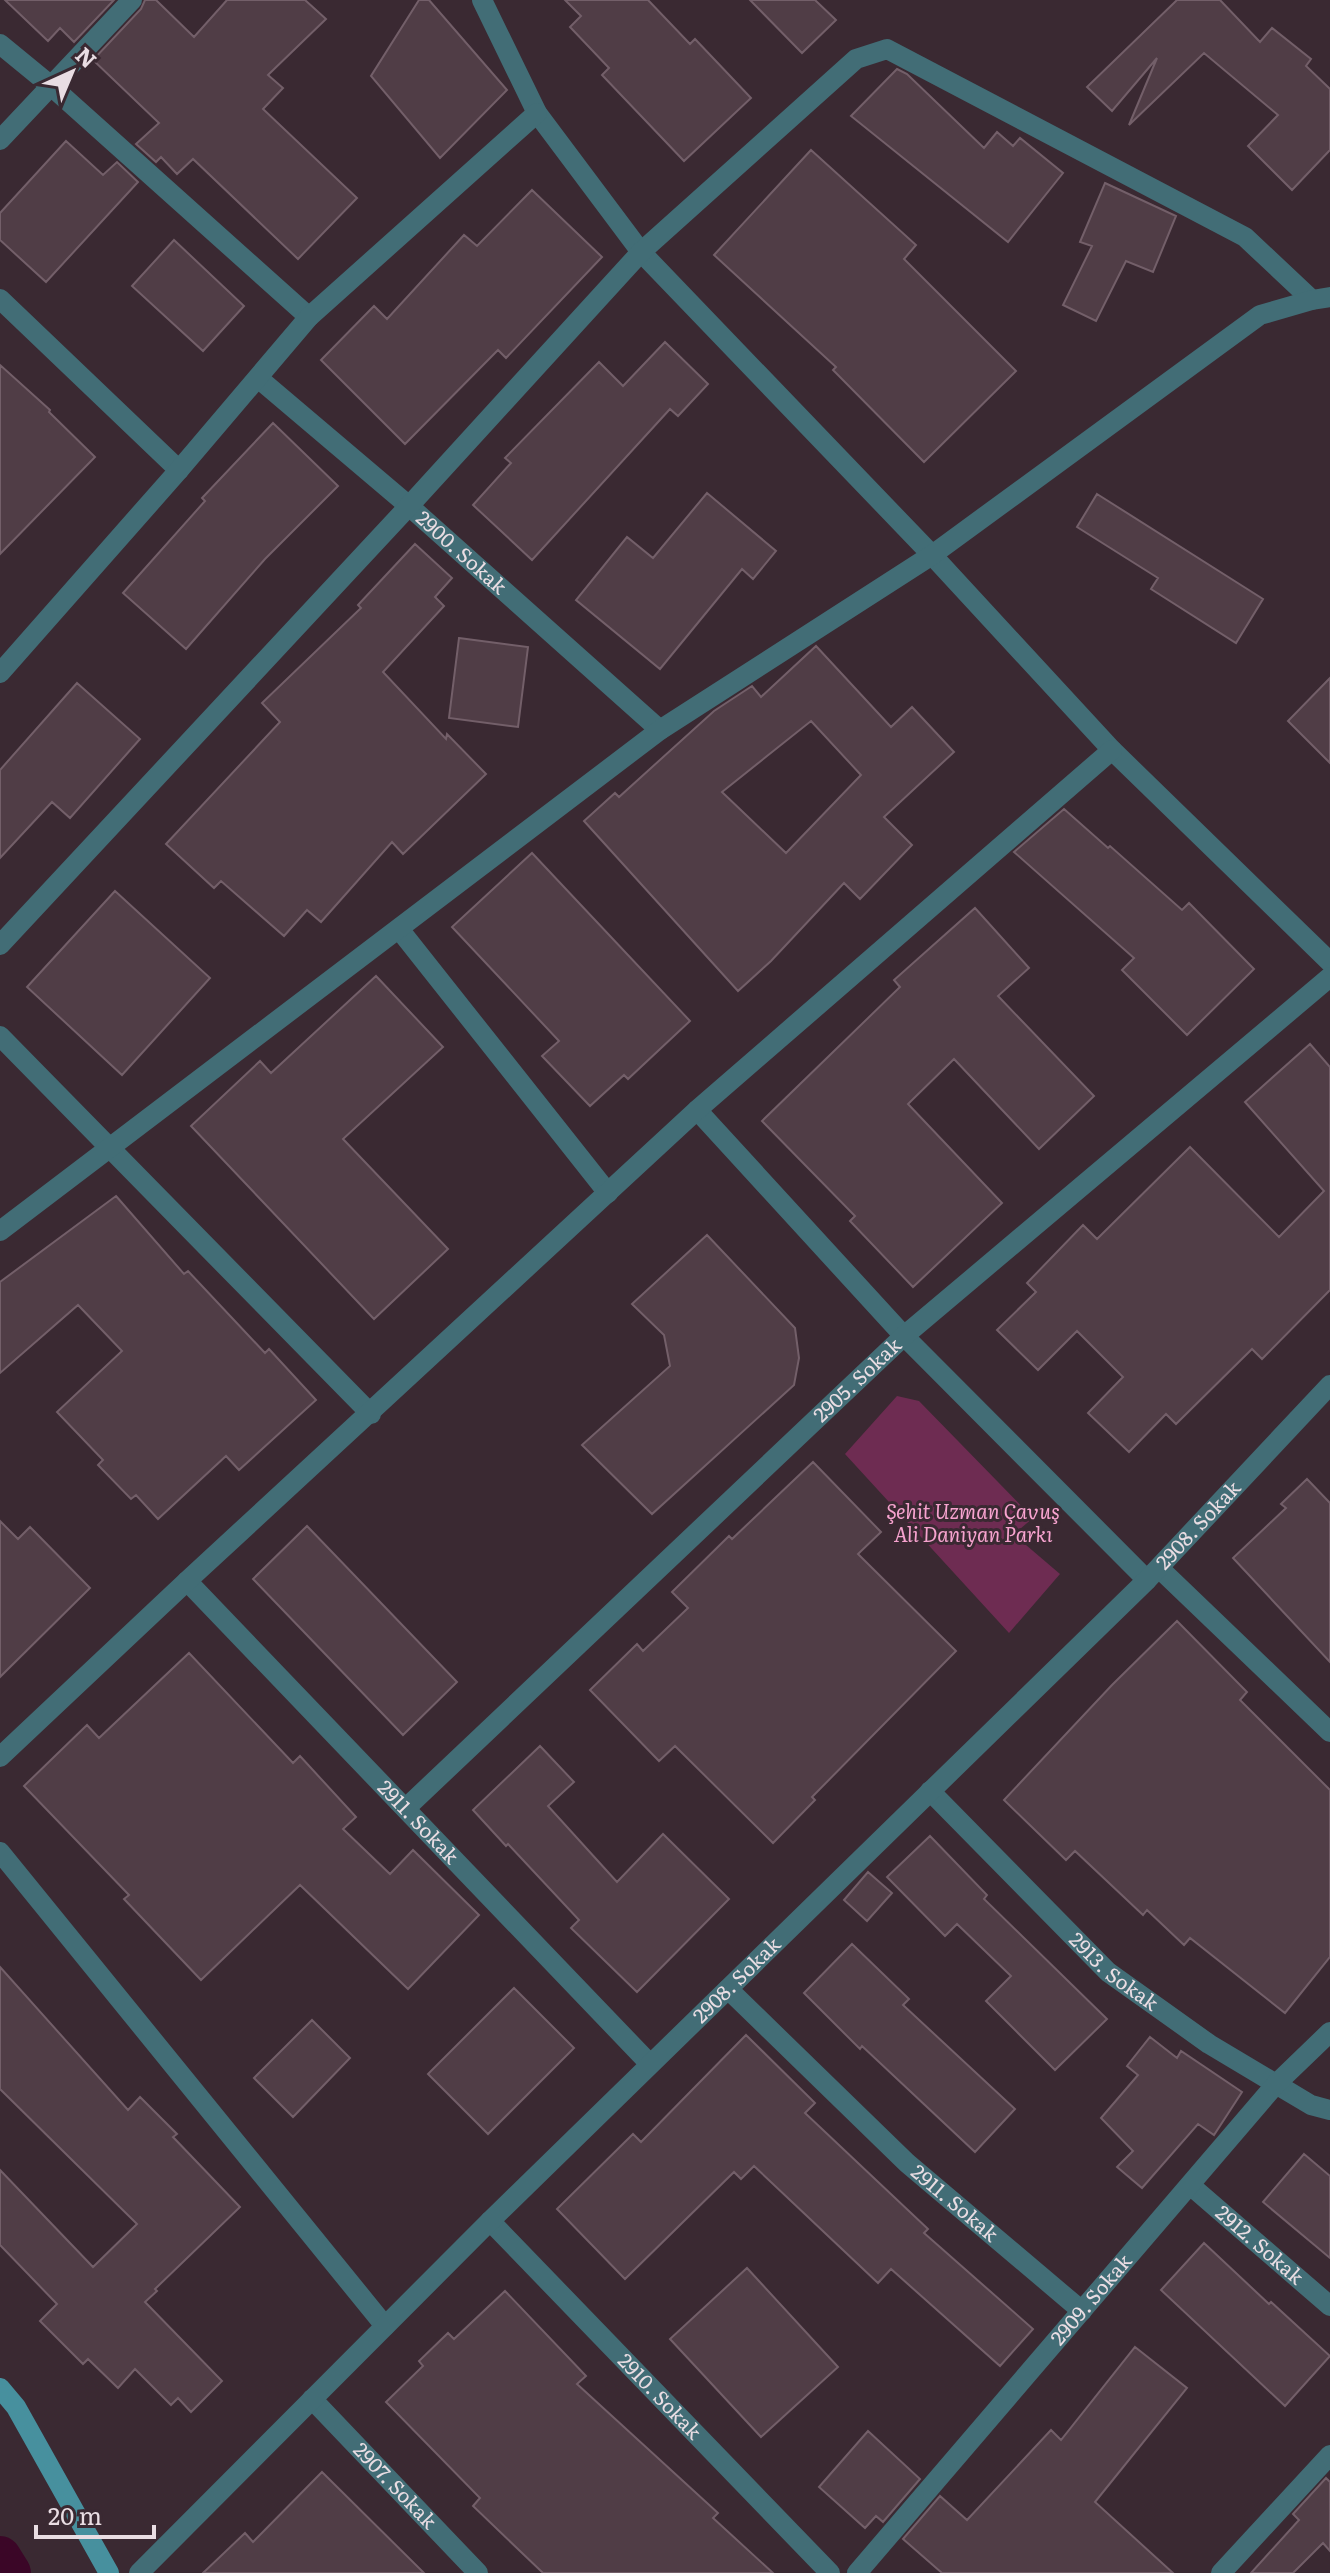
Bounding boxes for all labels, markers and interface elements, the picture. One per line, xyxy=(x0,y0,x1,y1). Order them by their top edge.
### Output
north arrow xyxy=(32,32,112,112)
text: N xyxy=(69,38,105,75)
street label: 2900. Sokak xyxy=(410,502,515,600)
street label: 2905. Sokak xyxy=(805,1329,907,1428)
street label: 2908. Sokak xyxy=(1147,1472,1247,1575)
park label: Şehit Uzman Çavuş Ali Daniyan Parkı xyxy=(886,1495,1060,1548)
street label: 2911. Sokak xyxy=(372,1772,468,1870)
street label: 2913. Sokak xyxy=(1063,1924,1166,2017)
street label: 2908. Sokak xyxy=(685,1928,787,2029)
street label: 2911. Sokak xyxy=(906,2156,1007,2248)
street label: 2912. Sokak xyxy=(1210,2197,1312,2291)
street label: 2909. Sokak xyxy=(1042,2245,1138,2351)
street label: 2910. Sokak xyxy=(612,2345,710,2446)
street label: 2907. Sokak xyxy=(348,2434,445,2535)
scale bar xyxy=(36,2489,154,2539)
text: 20 m xyxy=(48,2497,102,2532)

